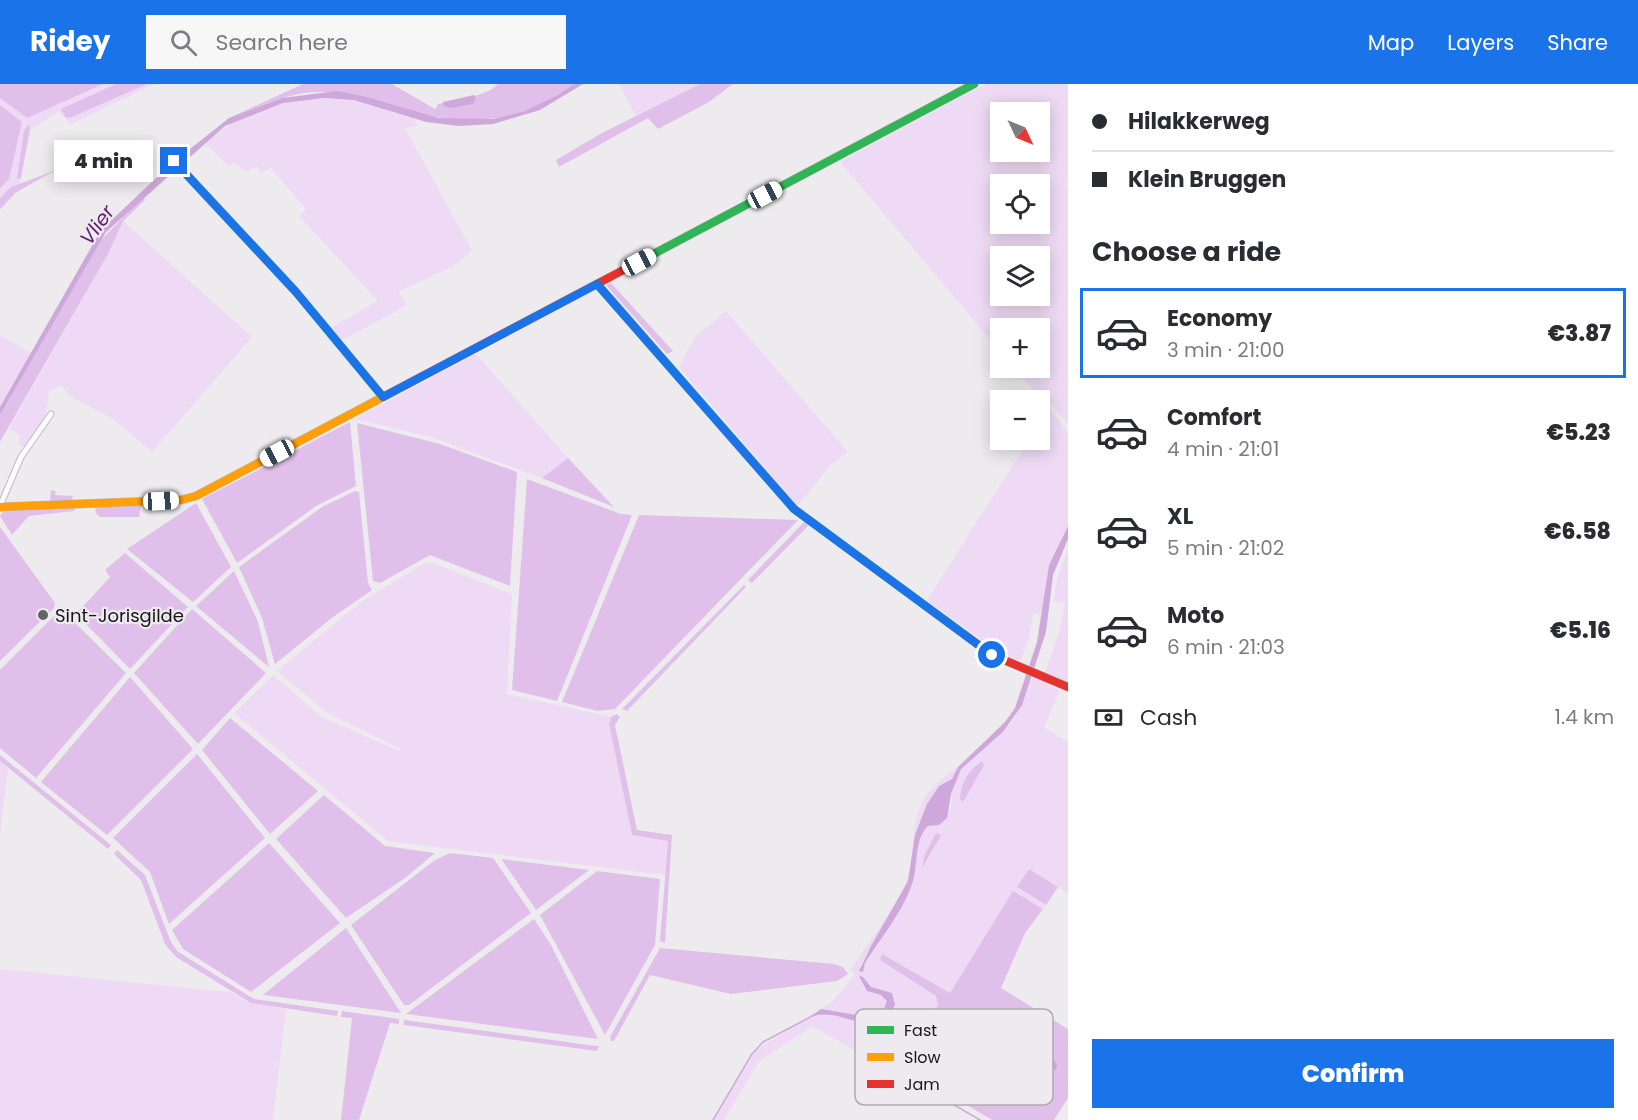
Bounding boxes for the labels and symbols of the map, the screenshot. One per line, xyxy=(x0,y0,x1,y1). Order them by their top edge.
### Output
north arrow xyxy=(990,102,1050,162)
callout: 4 min xyxy=(54,140,153,182)
route end xyxy=(160,147,187,174)
car xyxy=(745,179,785,211)
water label: Vlier xyxy=(73,199,121,251)
car xyxy=(619,246,659,278)
car xyxy=(257,437,297,469)
car xyxy=(143,491,179,511)
place label: Sint-Jorisgilde xyxy=(55,603,184,628)
marker: Sint-Jorisgilde xyxy=(36,608,50,622)
route start xyxy=(978,641,1005,668)
legend xyxy=(855,1009,1053,1105)
text: Fast xyxy=(904,1019,937,1042)
text: Slow xyxy=(904,1046,941,1069)
text: Jam xyxy=(904,1073,940,1096)

